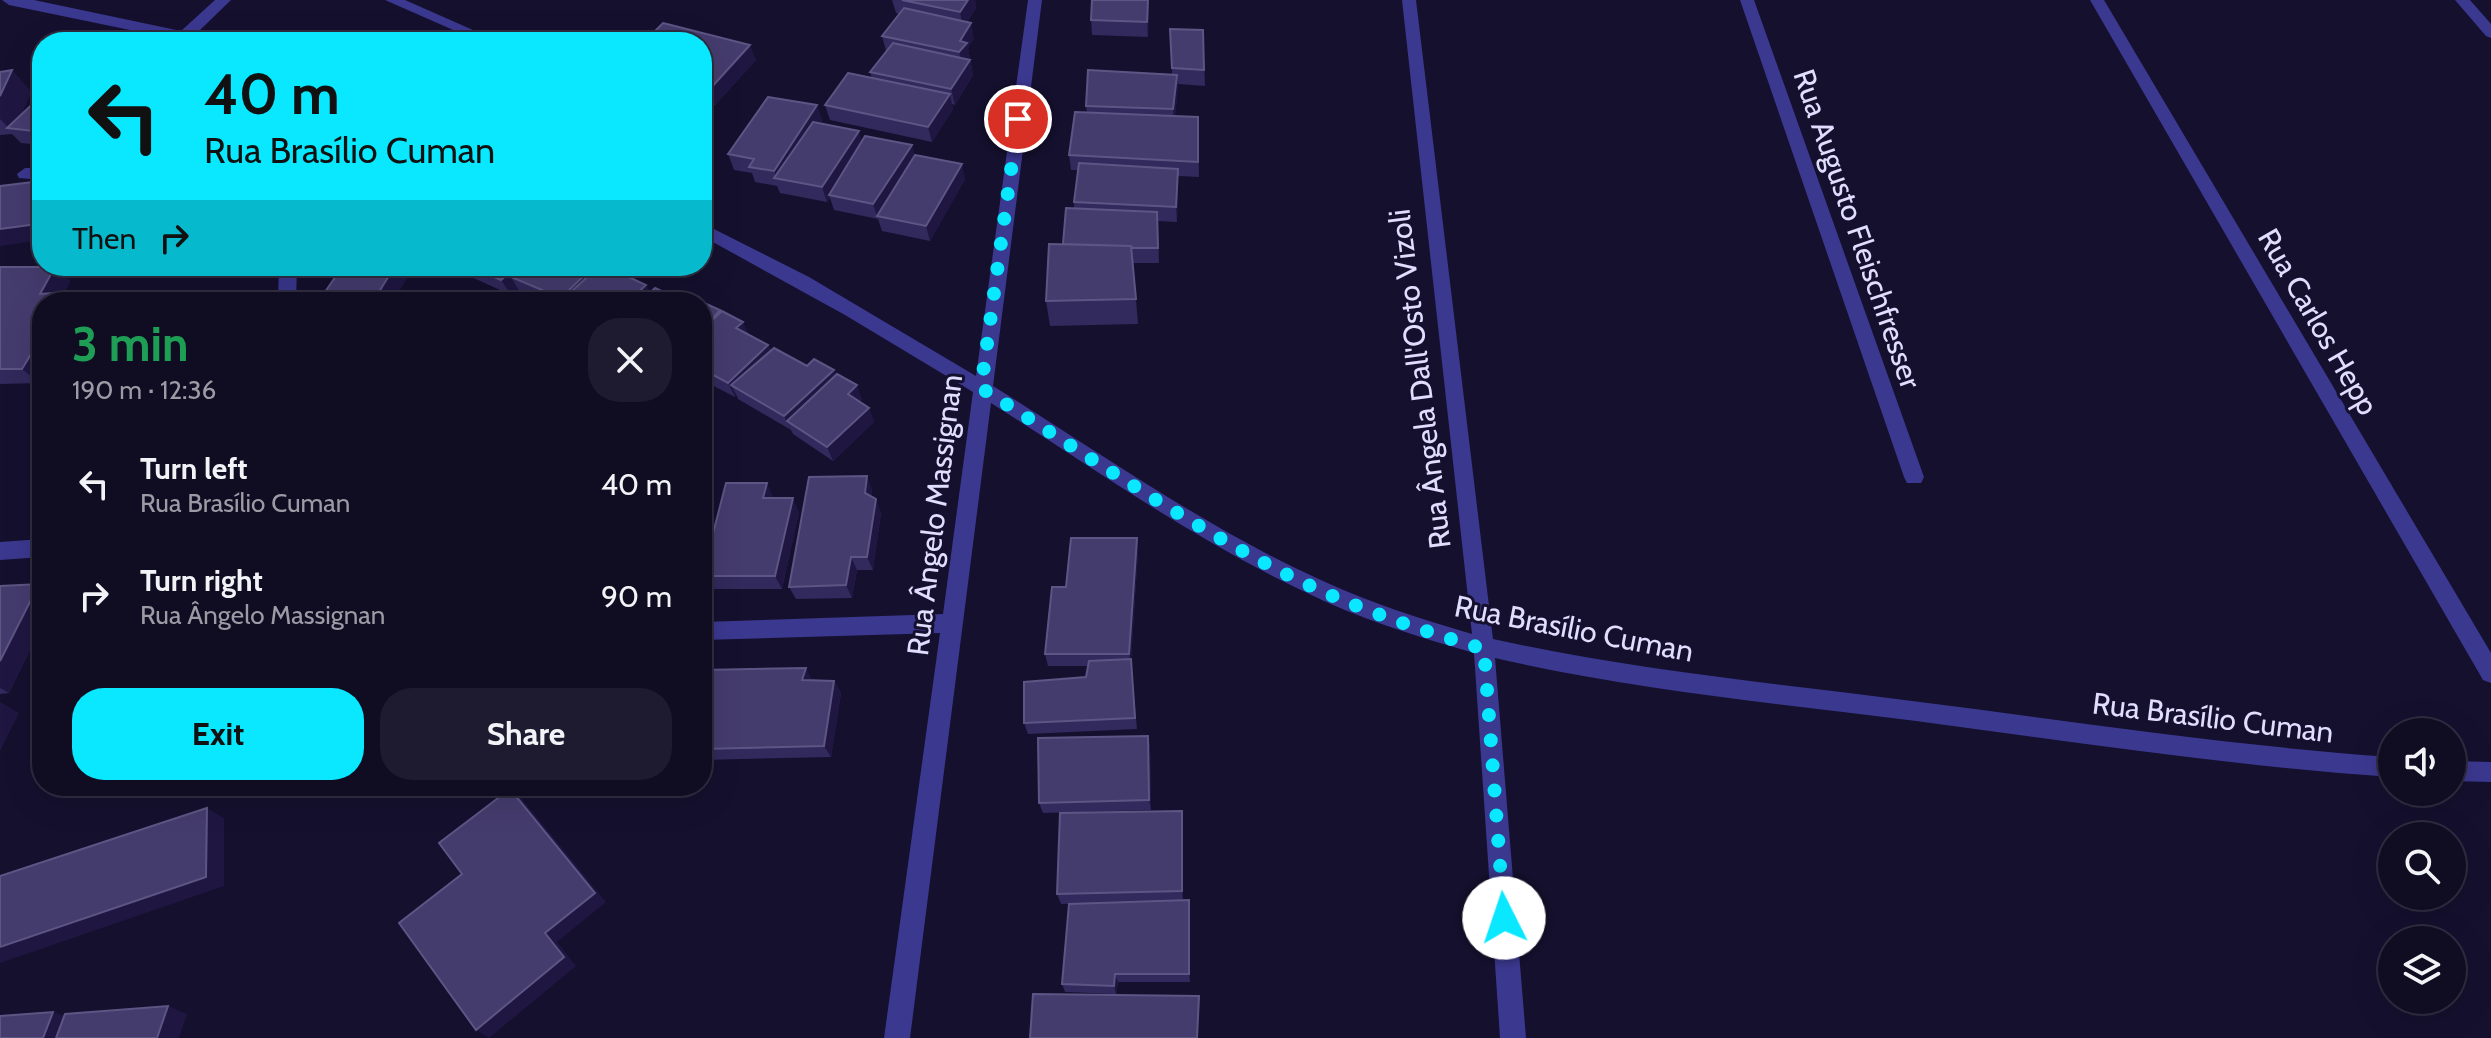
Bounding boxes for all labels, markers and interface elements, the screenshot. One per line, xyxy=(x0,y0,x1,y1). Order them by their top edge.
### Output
text: 40 m xyxy=(204,60,340,128)
icon: left xyxy=(72,64,176,168)
street label: Rua Augusto Fleischfresser xyxy=(1785,64,1930,394)
pin xyxy=(984,85,1052,153)
icon: arrive xyxy=(996,97,1040,141)
text: Rua Brasílio Cuman xyxy=(204,128,495,172)
street label: Rua Ângela Dall'Osto Vizoli xyxy=(1380,207,1459,551)
icon: right xyxy=(152,216,196,260)
text: Then xyxy=(72,220,136,257)
street label: Rua Carlos Hepp xyxy=(2250,222,2387,422)
text: 3 min xyxy=(72,315,188,373)
button: close xyxy=(588,318,672,402)
street label: Rua Ângelo Massignan xyxy=(899,372,970,658)
text: 190 m · 12:36 xyxy=(72,374,216,406)
text: Turn left xyxy=(140,450,248,487)
icon: left xyxy=(72,462,116,506)
text: 40 m xyxy=(601,466,672,503)
text: Rua Brasílio Cuman xyxy=(140,487,350,519)
text: Turn right xyxy=(140,562,263,599)
icon: right xyxy=(72,574,116,618)
text: 90 m xyxy=(601,578,672,615)
street label: Rua Brasílio Cuman xyxy=(1451,587,1697,670)
text: Rua Ângelo Massignan xyxy=(140,599,385,631)
street label: Rua Brasílio Cuman xyxy=(2090,684,2336,751)
button: Exit xyxy=(72,688,364,780)
button: Share xyxy=(380,688,672,780)
map controls xyxy=(2378,718,2466,1014)
button: sound xyxy=(2378,718,2466,806)
button: search xyxy=(2378,822,2466,910)
position arrow xyxy=(1462,876,1546,960)
button: layers xyxy=(2378,926,2466,1014)

